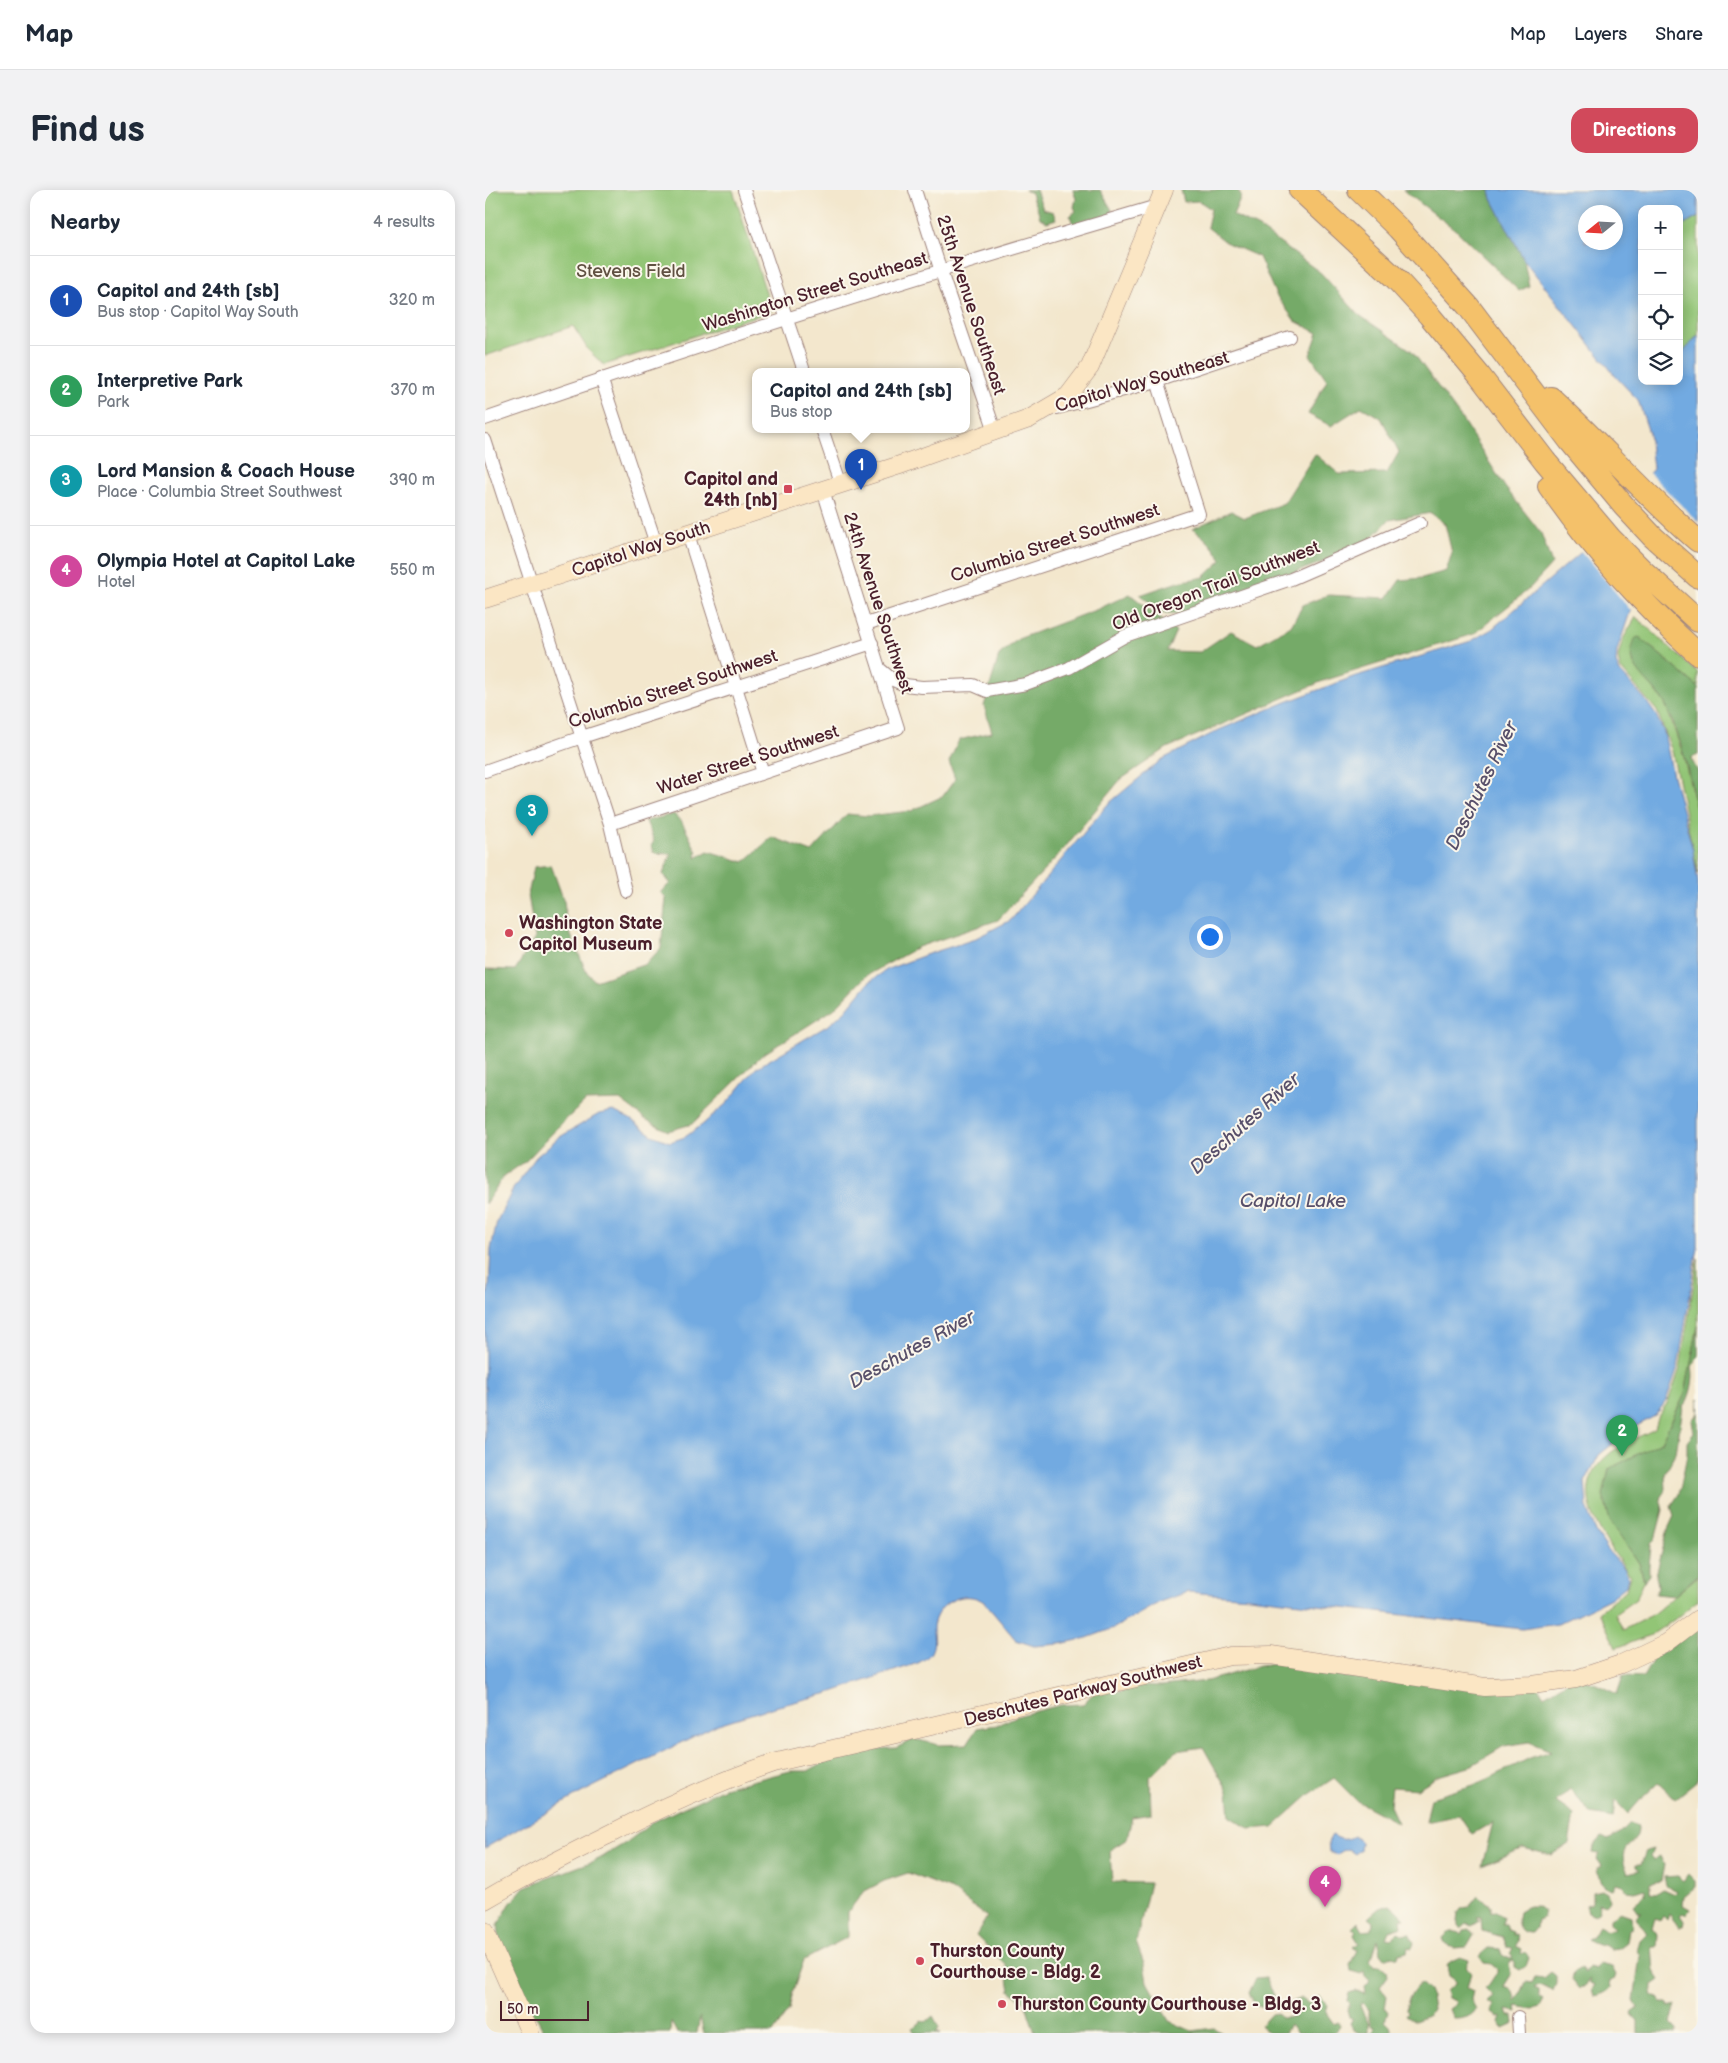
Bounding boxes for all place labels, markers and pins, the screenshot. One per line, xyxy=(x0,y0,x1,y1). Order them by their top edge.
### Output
pin: 1 xyxy=(845,449,877,490)
place label: Capitol and 24th [nb] xyxy=(684,469,778,511)
marker: Capitol and 24th [nb] xyxy=(782,483,794,495)
pin: 3 xyxy=(516,795,548,836)
place label: Washington State Capitol Museum xyxy=(519,913,662,955)
marker: Washington State Capitol Museum xyxy=(503,927,515,939)
pin: 2 xyxy=(1606,1415,1638,1456)
pin: 4 xyxy=(1309,1866,1341,1907)
place label: Thurston County Courthouse - Bldg. 2 xyxy=(930,1941,1101,1983)
marker: Thurston County Courthouse - Bldg. 2 xyxy=(914,1955,926,1967)
place label: Thurston County Courthouse - Bldg. 3 xyxy=(1012,1994,1321,2015)
marker: Thurston County Courthouse - Bldg. 3 xyxy=(996,1998,1008,2010)

